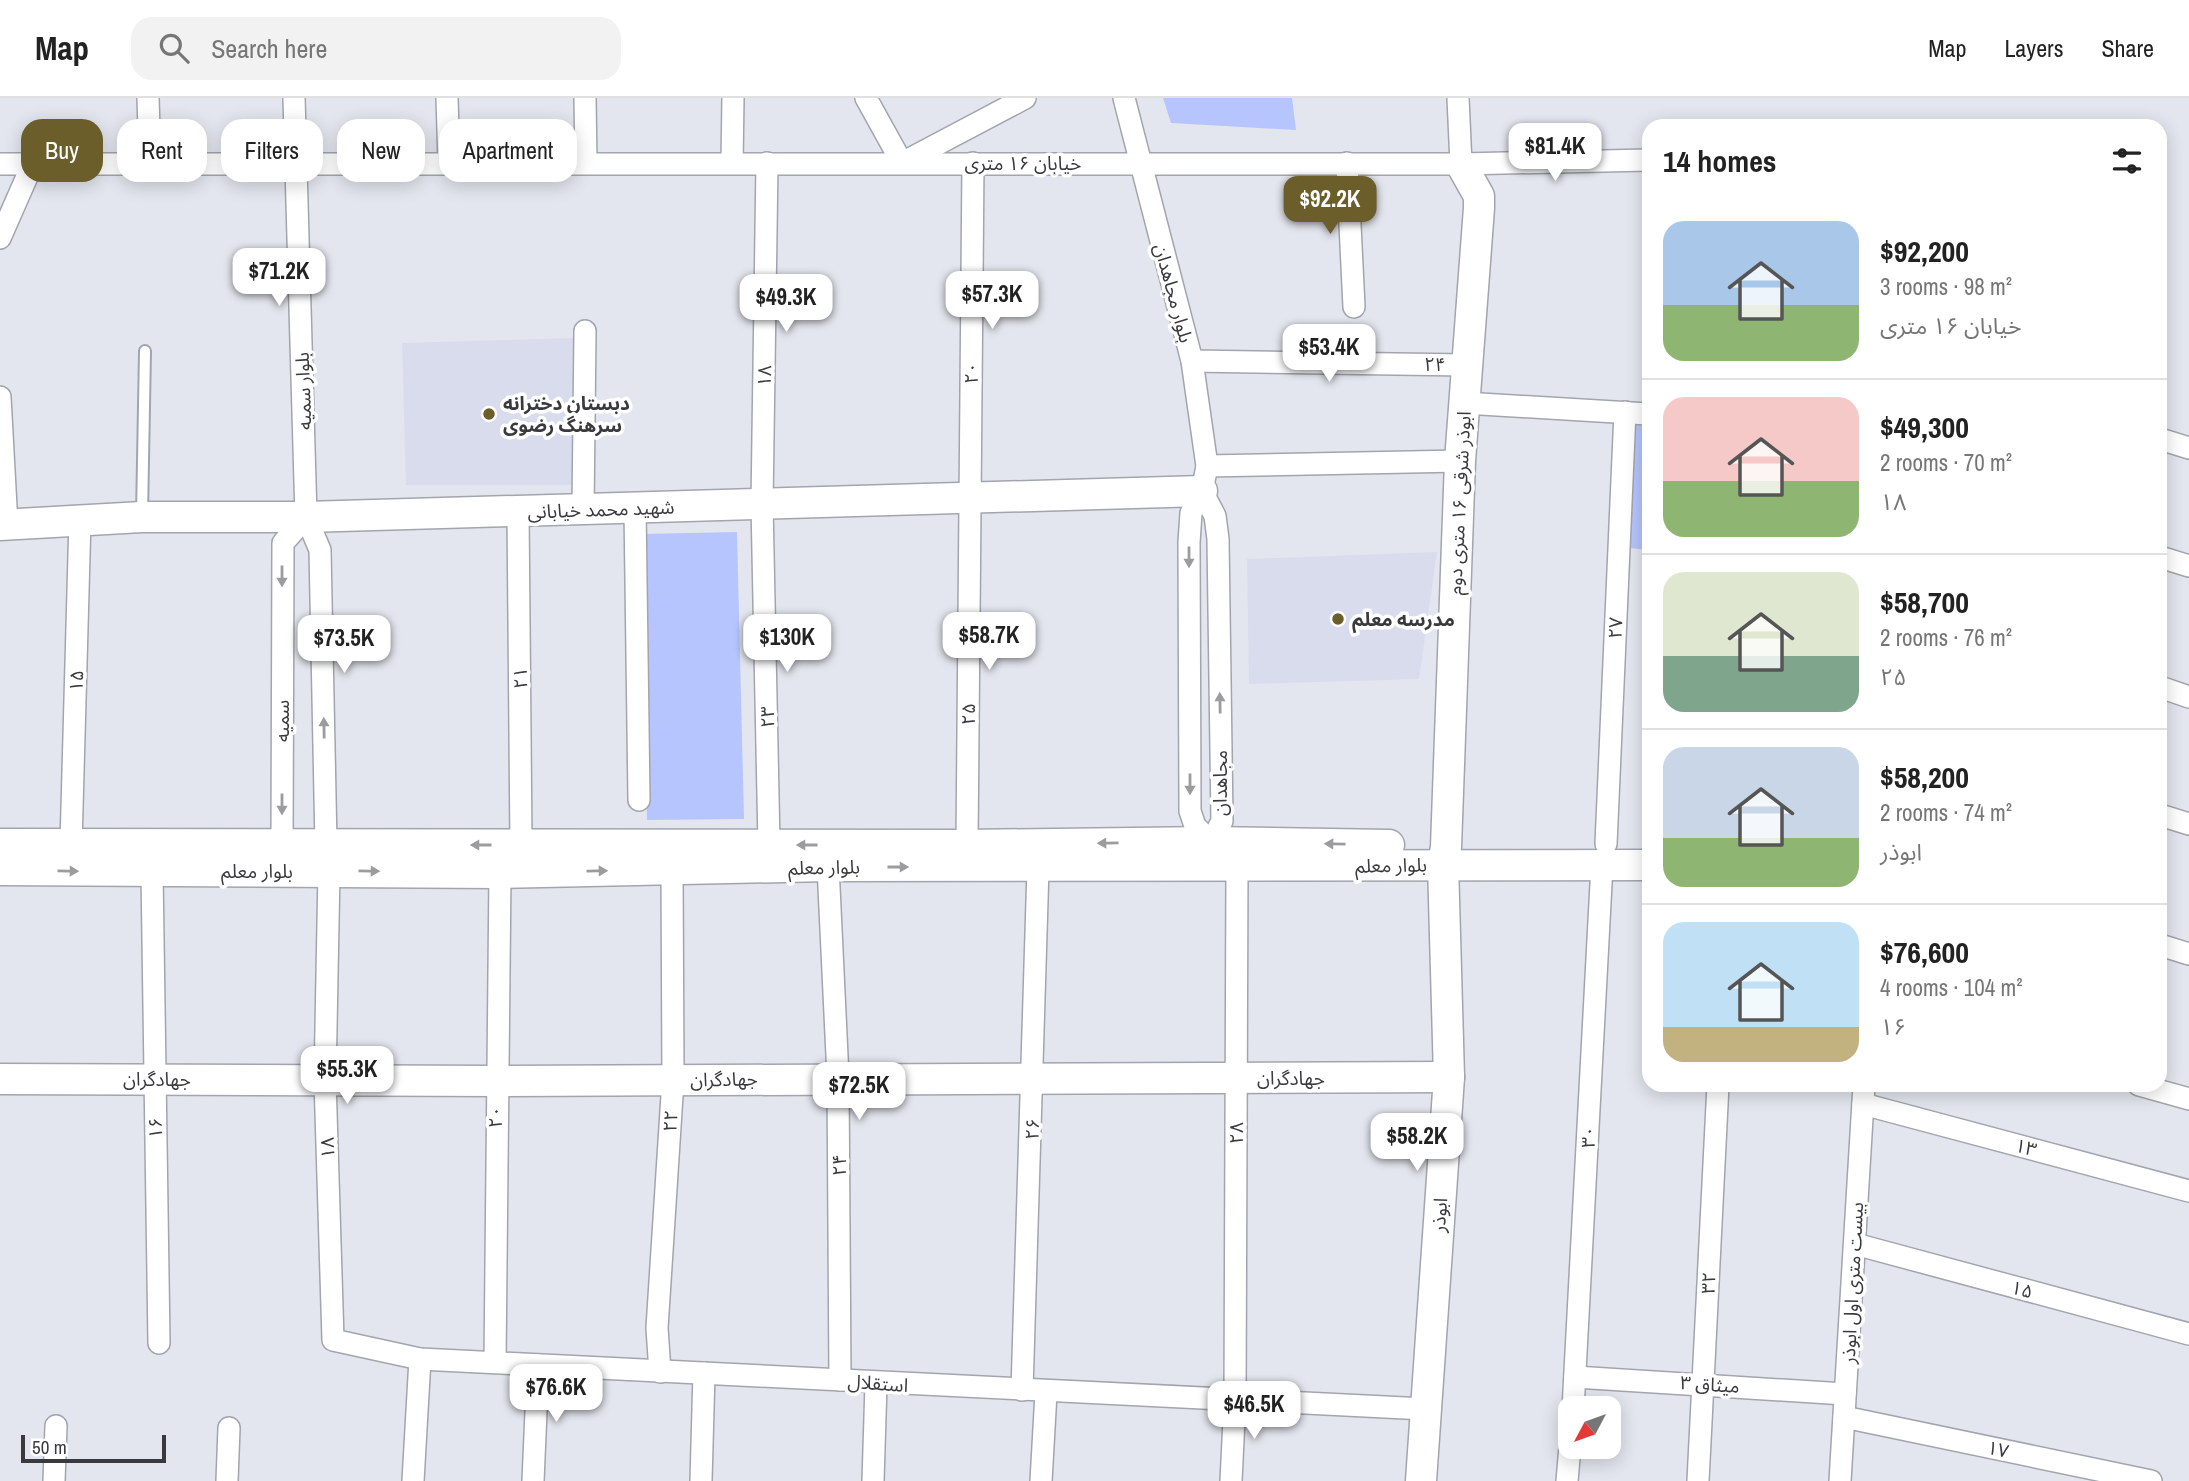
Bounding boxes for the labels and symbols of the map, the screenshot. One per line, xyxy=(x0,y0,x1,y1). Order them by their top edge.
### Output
pin: $81.4K xyxy=(1498,123,1612,183)
street label: خیابان ۱۶ متری xyxy=(965,150,1081,176)
pin: $92.2K xyxy=(1273,176,1387,236)
street label: بلوار مجاهدان xyxy=(1148,240,1200,346)
pin: $71.2K xyxy=(222,248,336,308)
pin: $57.3K xyxy=(935,272,1049,331)
pin: $49.3K xyxy=(729,274,843,334)
pin: $53.4K xyxy=(1272,324,1386,384)
street label: ۲۴ xyxy=(1424,351,1446,377)
street label: بلوار سمیه xyxy=(289,352,317,430)
street label: ۲۰ xyxy=(958,362,984,384)
street label: ۱۸ xyxy=(751,365,777,387)
place label: دبستان دخترانه سرهنگ رضوی xyxy=(503,390,630,438)
marker: دبستان دخترانه سرهنگ رضوی xyxy=(481,406,497,422)
street label: ابوذر شرقی ۱۶ متری دوم xyxy=(1441,411,1479,596)
street label: شهید محمد خیابانی xyxy=(527,493,675,525)
one-way arrow xyxy=(1183,546,1195,568)
one-way arrow xyxy=(276,565,288,587)
place label: مدرسه معلم xyxy=(1352,606,1455,634)
marker: مدرسه معلم xyxy=(1330,611,1346,627)
pin: $58.7K xyxy=(932,612,1046,672)
pin: $130K xyxy=(738,614,836,674)
pin: $73.5K xyxy=(287,616,401,675)
street label: ۲۷ xyxy=(1602,617,1628,639)
street label: ۲۱ xyxy=(507,667,533,689)
street label: ۱۵ xyxy=(63,670,89,692)
one-way arrow xyxy=(1214,692,1226,714)
street label: سمیه xyxy=(269,700,295,742)
street label: ۲۵ xyxy=(955,703,981,725)
street label: ۲۳ xyxy=(754,706,780,728)
one-way arrow xyxy=(318,717,329,739)
street label: مجاهدان xyxy=(1207,750,1233,816)
one-way arrow xyxy=(1184,774,1196,796)
one-way arrow xyxy=(276,793,288,815)
one-way arrow xyxy=(1097,837,1119,849)
one-way arrow xyxy=(470,839,492,851)
one-way arrow xyxy=(796,839,818,851)
one-way arrow xyxy=(1324,839,1346,850)
street label: بلوار معلم xyxy=(1355,851,1427,881)
street label: بلوار معلم xyxy=(788,853,860,883)
street label: بلوار معلم xyxy=(221,858,293,886)
one-way arrow xyxy=(887,861,909,873)
one-way arrow xyxy=(57,865,79,877)
one-way arrow xyxy=(586,865,608,877)
one-way arrow xyxy=(358,866,380,877)
pin: $55.3K xyxy=(290,1046,404,1106)
pin: $72.5K xyxy=(802,1062,916,1122)
street label: جهادگران xyxy=(690,1065,758,1093)
street label: جهادگران xyxy=(1257,1065,1325,1091)
street label: جهادگران xyxy=(123,1066,191,1092)
street label: ۲۰ xyxy=(482,1106,508,1128)
street label: ۲۲ xyxy=(656,1109,684,1133)
pin: $58.2K xyxy=(1360,1114,1474,1173)
street label: ۱۶ xyxy=(142,1117,168,1139)
street label: ۲۶ xyxy=(1019,1118,1045,1140)
street label: ۲۸ xyxy=(1223,1122,1249,1144)
street label: ۳۰ xyxy=(1574,1125,1602,1149)
street label: ۱۳ xyxy=(2012,1132,2040,1162)
street label: ۱۸ xyxy=(314,1137,340,1159)
street label: ۲۴ xyxy=(826,1154,852,1176)
street label: ابوذر xyxy=(1425,1197,1453,1234)
street label: بیست متری اول ابوذر xyxy=(1835,1201,1869,1366)
street label: ۳۲ xyxy=(1694,1271,1722,1295)
street label: ۱۵ xyxy=(2008,1274,2036,1304)
pin: $76.6K xyxy=(499,1364,613,1424)
street label: استقلال xyxy=(847,1368,909,1398)
street label: میثاق ۳ xyxy=(1679,1369,1741,1399)
pin: $46.5K xyxy=(1197,1382,1311,1441)
north arrow xyxy=(1558,1396,1620,1460)
scale bar xyxy=(21,1432,166,1464)
street label: ۱۷ xyxy=(1985,1434,2011,1464)

